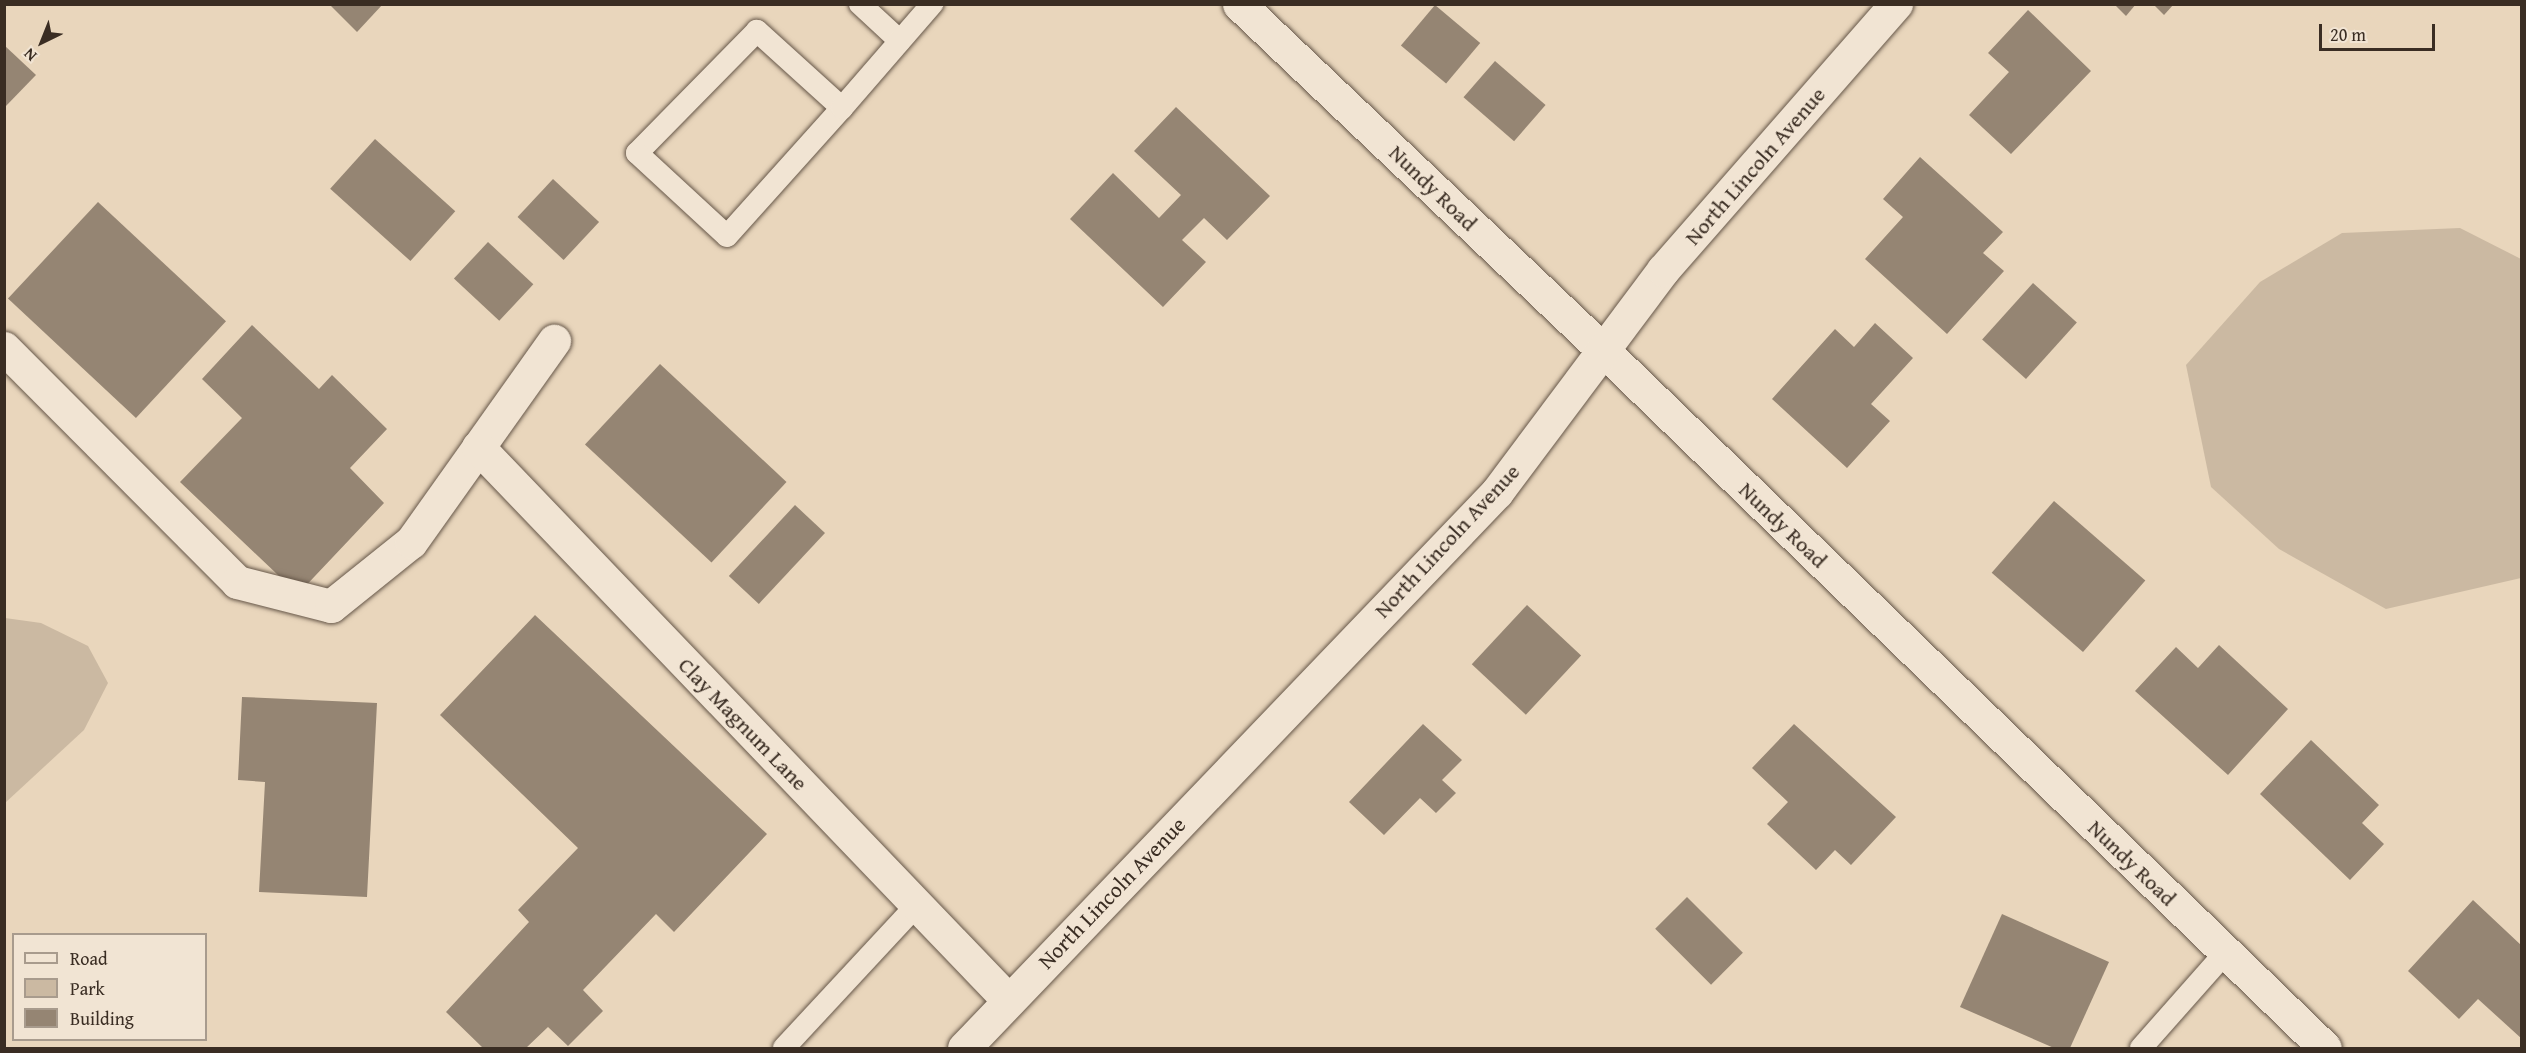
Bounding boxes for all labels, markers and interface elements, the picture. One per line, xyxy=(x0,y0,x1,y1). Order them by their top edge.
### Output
north arrow xyxy=(12,12,72,72)
scale bar xyxy=(2322,12,2438,50)
text: 20 m xyxy=(2330,21,2366,48)
text: N xyxy=(18,43,42,68)
street label: North Lincoln Avenue xyxy=(1679,82,1831,250)
street label: Nundy Road xyxy=(1383,140,1483,236)
street label: North Lincoln Avenue xyxy=(1369,459,1525,623)
street label: Nundy Road xyxy=(1733,477,1833,573)
street label: Clay Magnum Lane xyxy=(673,652,813,796)
street label: North Lincoln Avenue xyxy=(1033,812,1191,974)
street label: Nundy Road xyxy=(2082,815,2182,911)
legend xyxy=(12,933,207,1041)
text: Road xyxy=(70,945,108,972)
text: Park xyxy=(70,975,105,1002)
text: Building xyxy=(70,1005,134,1032)

